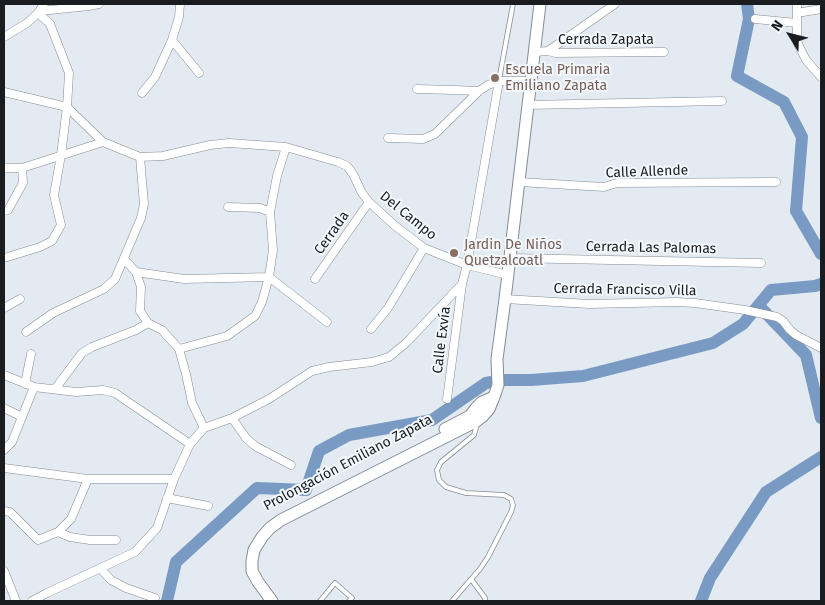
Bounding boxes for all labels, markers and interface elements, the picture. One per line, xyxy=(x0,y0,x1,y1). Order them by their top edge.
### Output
north arrow xyxy=(765,10,815,60)
text: N xyxy=(768,17,787,35)
street label: Cerrada Zapata xyxy=(558,32,654,48)
place label: Escuela Primaria Emiliano Zapata xyxy=(505,62,610,94)
marker: Escuela Primaria Emiliano Zapata xyxy=(489,72,501,84)
street label: Calle Allende xyxy=(605,162,689,182)
street label: Del Campo xyxy=(376,188,440,244)
street label: Cerrada xyxy=(311,208,353,258)
place label: Jardin De Niños Quetzalcoatl xyxy=(464,237,562,270)
street label: Cerrada Las Palomas xyxy=(586,238,716,258)
marker: Jardin De Niños Quetzalcoatl xyxy=(448,247,460,259)
street label: Cerrada Francisco Villa xyxy=(553,280,697,300)
street label: Calle Exvía xyxy=(430,306,454,374)
street label: Prolongación Emiliano Zapata xyxy=(261,411,435,515)

